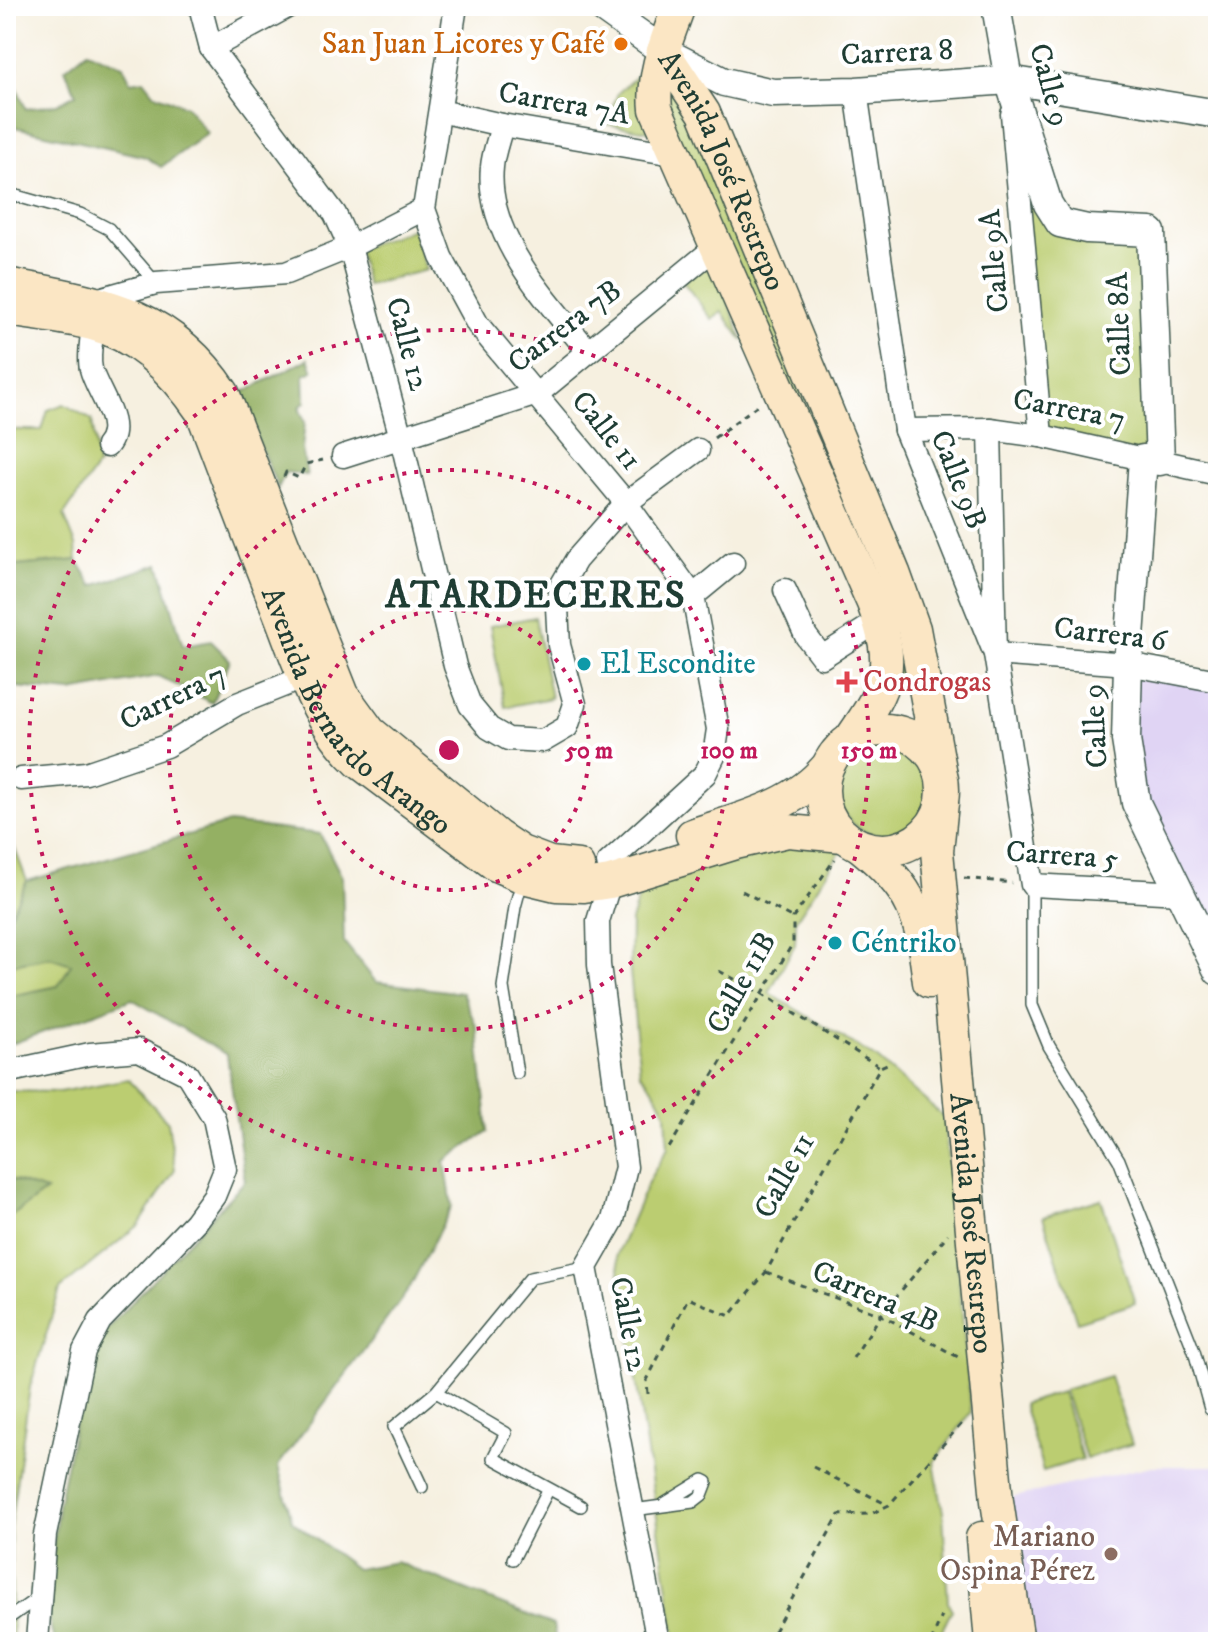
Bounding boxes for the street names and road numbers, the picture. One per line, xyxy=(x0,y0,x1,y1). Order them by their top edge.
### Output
street label: Carrera 8 xyxy=(840,32,954,74)
street label: Calle 9 xyxy=(1020,39,1078,131)
street label: Avenida José Restrepo xyxy=(649,43,794,296)
street label: Carrera 7A xyxy=(495,74,633,134)
street label: Calle 9A xyxy=(972,207,1018,314)
street label: Calle 8A xyxy=(1100,271,1140,376)
street label: Carrera 7B xyxy=(501,272,629,382)
street label: Calle 12 xyxy=(377,293,437,395)
street label: Carrera 7 xyxy=(1010,381,1128,439)
street label: Calle 11 xyxy=(563,384,649,478)
street label: Calle 9B xyxy=(921,425,995,535)
street label: Avenida Bernardo Arango xyxy=(252,582,459,843)
street label: Carrera 6 xyxy=(1051,610,1170,660)
street label: Carrera 7 xyxy=(114,656,232,740)
street label: Calle 9 xyxy=(1075,683,1117,769)
street label: Carrera 5 xyxy=(1004,834,1120,878)
street label: Calle 11B xyxy=(699,926,785,1040)
street label: Avenida José Restrepo xyxy=(941,1091,1002,1355)
street label: Calle 11 xyxy=(747,1127,823,1225)
street label: Carrera 4B xyxy=(806,1253,944,1341)
street label: Calle 12 xyxy=(601,1274,655,1375)

